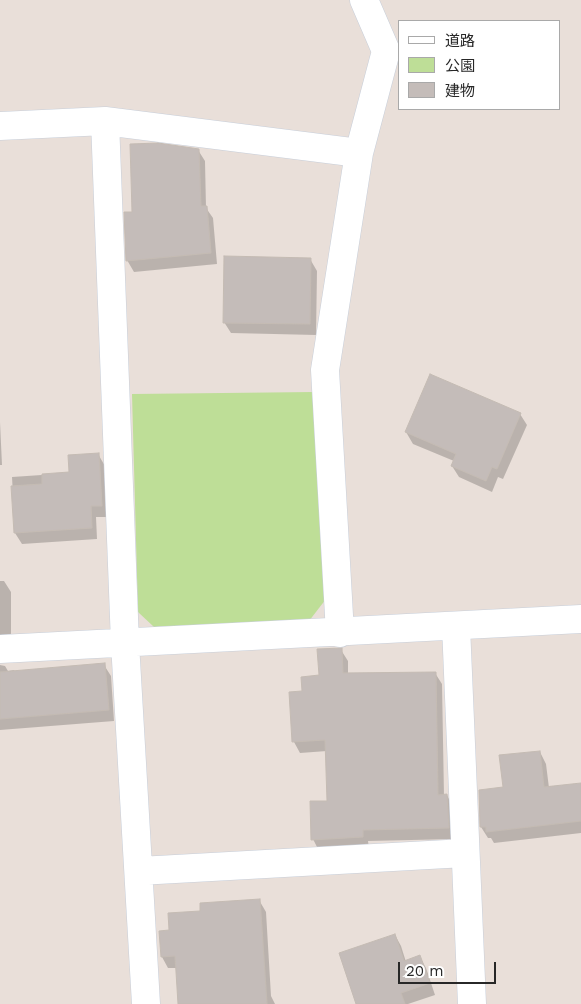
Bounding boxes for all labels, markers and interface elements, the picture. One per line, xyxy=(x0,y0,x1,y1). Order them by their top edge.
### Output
legend xyxy=(398,20,561,110)
text: 道路 xyxy=(445,32,475,50)
text: 公園 xyxy=(445,57,475,75)
text: 建物 xyxy=(445,82,475,100)
scale bar xyxy=(401,952,498,984)
text: 20 m xyxy=(406,962,444,980)

